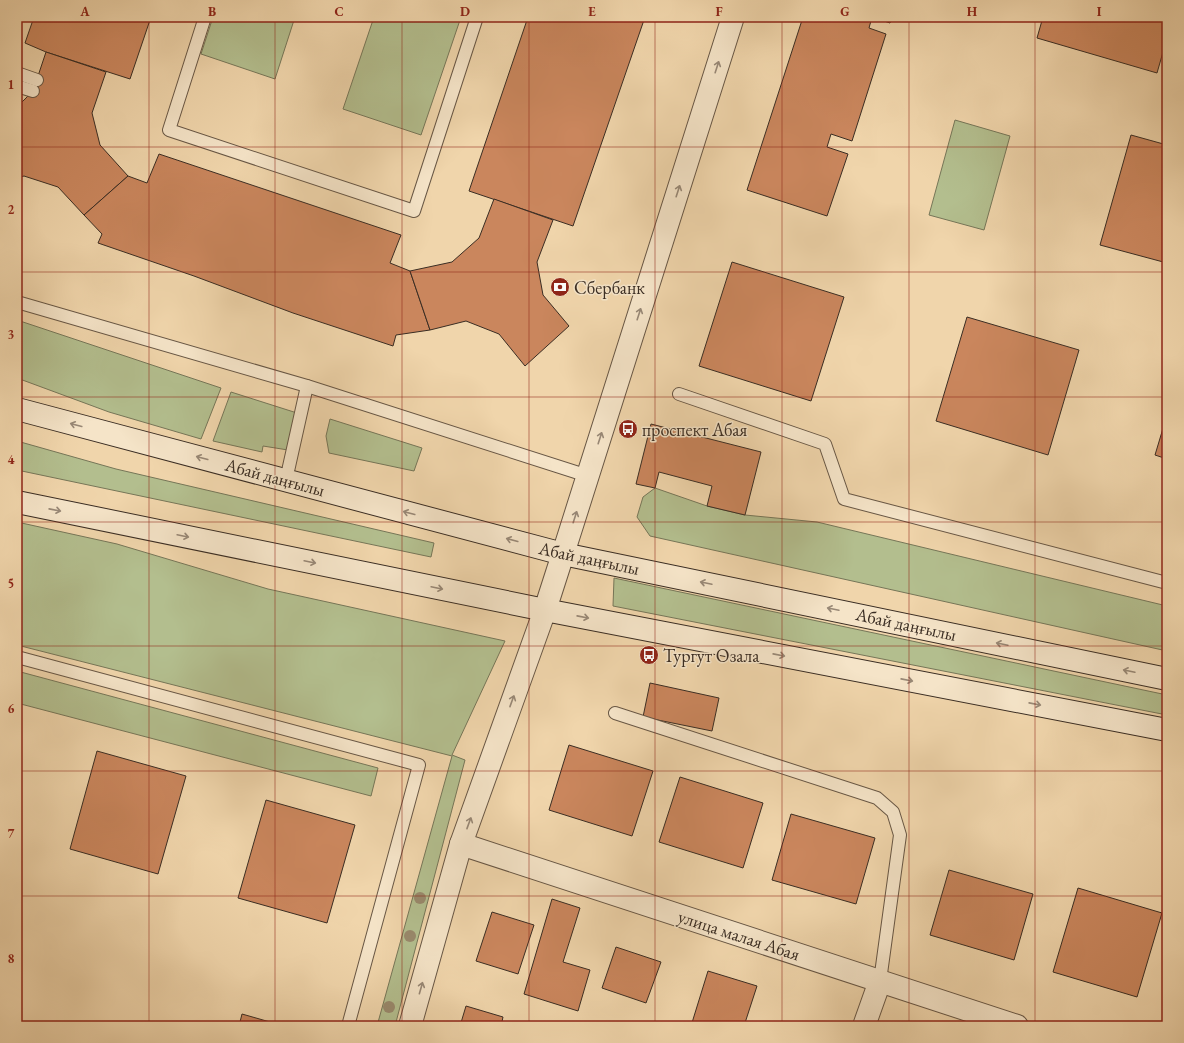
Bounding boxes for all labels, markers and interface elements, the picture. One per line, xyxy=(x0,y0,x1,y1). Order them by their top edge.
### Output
text: A xyxy=(79,3,90,20)
text: B xyxy=(208,3,216,20)
text: C xyxy=(334,3,344,20)
text: D xyxy=(460,3,470,20)
text: E xyxy=(588,3,596,20)
text: F xyxy=(715,3,723,20)
text: G xyxy=(840,3,850,20)
text: H xyxy=(967,3,978,20)
text: I xyxy=(1097,3,1102,20)
one-way arrow xyxy=(714,60,721,73)
text: 1 xyxy=(8,76,15,93)
one-way arrow xyxy=(675,184,682,197)
text: 2 xyxy=(8,201,15,218)
bank icon: Сбербанк xyxy=(549,276,571,298)
place label: Сбербанк xyxy=(574,276,645,299)
one-way arrow xyxy=(636,308,643,321)
text: 3 xyxy=(8,326,15,343)
bus stop icon: проспект Абая xyxy=(617,418,639,440)
place label: проспект Абая xyxy=(642,418,747,441)
one-way arrow xyxy=(70,421,83,428)
one-way arrow xyxy=(597,432,604,445)
text: 4 xyxy=(8,451,15,468)
street label: Абай даңғылы xyxy=(222,452,327,501)
one-way arrow xyxy=(196,454,209,461)
one-way arrow xyxy=(48,506,61,514)
one-way arrow xyxy=(402,509,415,516)
one-way arrow xyxy=(572,510,579,523)
one-way arrow xyxy=(176,532,189,540)
one-way arrow xyxy=(505,536,518,544)
street label: Абай даңғылы xyxy=(536,536,641,580)
one-way arrow xyxy=(303,558,316,566)
text: 5 xyxy=(8,575,14,592)
one-way arrow xyxy=(700,579,713,587)
one-way arrow xyxy=(431,584,444,592)
street label: Абай даңғылы xyxy=(853,602,958,646)
one-way arrow xyxy=(827,605,840,613)
one-way arrow xyxy=(576,614,589,622)
one-way arrow xyxy=(995,640,1008,648)
bus stop icon: Тургут Озала xyxy=(638,644,660,666)
place label: Тургут Озала xyxy=(663,644,760,667)
one-way arrow xyxy=(773,651,786,659)
one-way arrow xyxy=(1123,666,1136,674)
one-way arrow xyxy=(900,676,913,684)
one-way arrow xyxy=(509,695,517,707)
text: 6 xyxy=(8,700,15,717)
one-way arrow xyxy=(1028,701,1041,709)
one-way arrow xyxy=(465,818,473,830)
text: 7 xyxy=(8,825,15,842)
street label: улица малая Абая xyxy=(675,904,803,966)
text: 8 xyxy=(8,950,15,967)
one-way arrow xyxy=(418,982,425,995)

